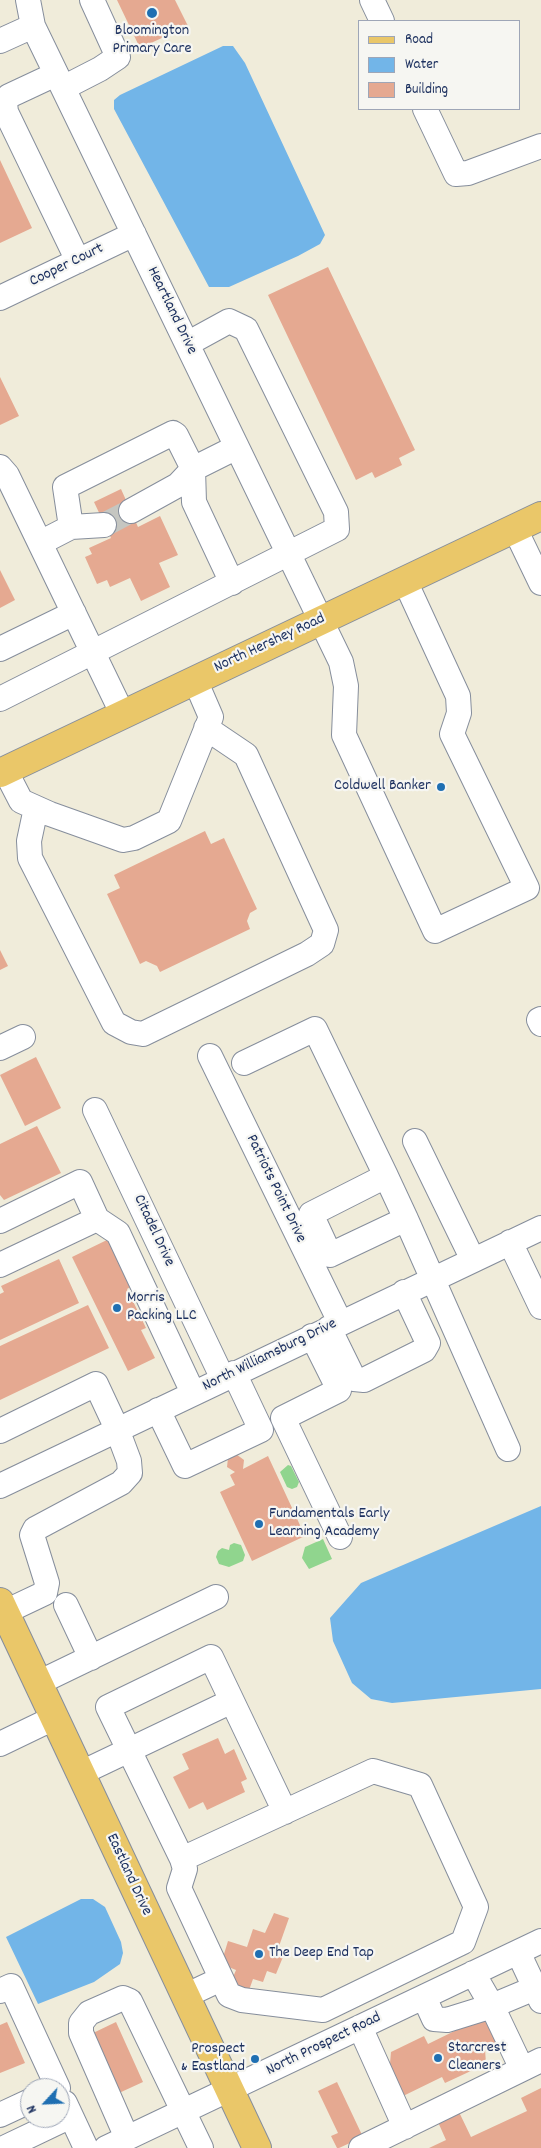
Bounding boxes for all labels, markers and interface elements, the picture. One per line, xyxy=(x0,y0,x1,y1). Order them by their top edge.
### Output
marker: Bloomington Primary Care xyxy=(145,6,159,20)
legend xyxy=(358,20,521,110)
place label: Bloomington Primary Care xyxy=(112,22,192,60)
text: Road xyxy=(405,29,433,51)
text: Water xyxy=(405,54,438,76)
text: Building xyxy=(405,79,448,101)
street label: Cooper Court xyxy=(27,240,107,292)
street label: Heartland Drive xyxy=(141,264,201,358)
street label: North Hershey Road xyxy=(211,610,329,678)
place label: Coldwell Banker xyxy=(334,777,431,797)
marker: Coldwell Banker xyxy=(435,781,447,793)
street label: Patriots Point Drive xyxy=(240,1132,310,1246)
street label: Citadel Drive xyxy=(128,1192,178,1270)
place label: Morris Packing LLC xyxy=(127,1289,197,1327)
marker: Morris Packing LLC xyxy=(111,1302,123,1314)
street label: North Williamsburg Drive xyxy=(200,1315,340,1397)
place label: Fundamentals Early Learning Academy xyxy=(269,1505,389,1543)
marker: Fundamentals Early Learning Academy xyxy=(253,1518,265,1530)
street label: Eastland Drive xyxy=(101,1831,155,1919)
place label: The Deep End Tap xyxy=(269,1944,374,1964)
marker: The Deep End Tap xyxy=(253,1948,265,1960)
street label: North Prospect Road xyxy=(264,2009,384,2081)
place label: Starcrest Cleaners xyxy=(448,2039,506,2077)
place label: Prospect & Eastland xyxy=(181,2040,245,2078)
marker: Starcrest Cleaners xyxy=(432,2052,444,2064)
marker: Prospect & Eastland xyxy=(249,2053,261,2065)
north arrow xyxy=(20,2078,70,2128)
text: N xyxy=(22,2102,43,2116)

